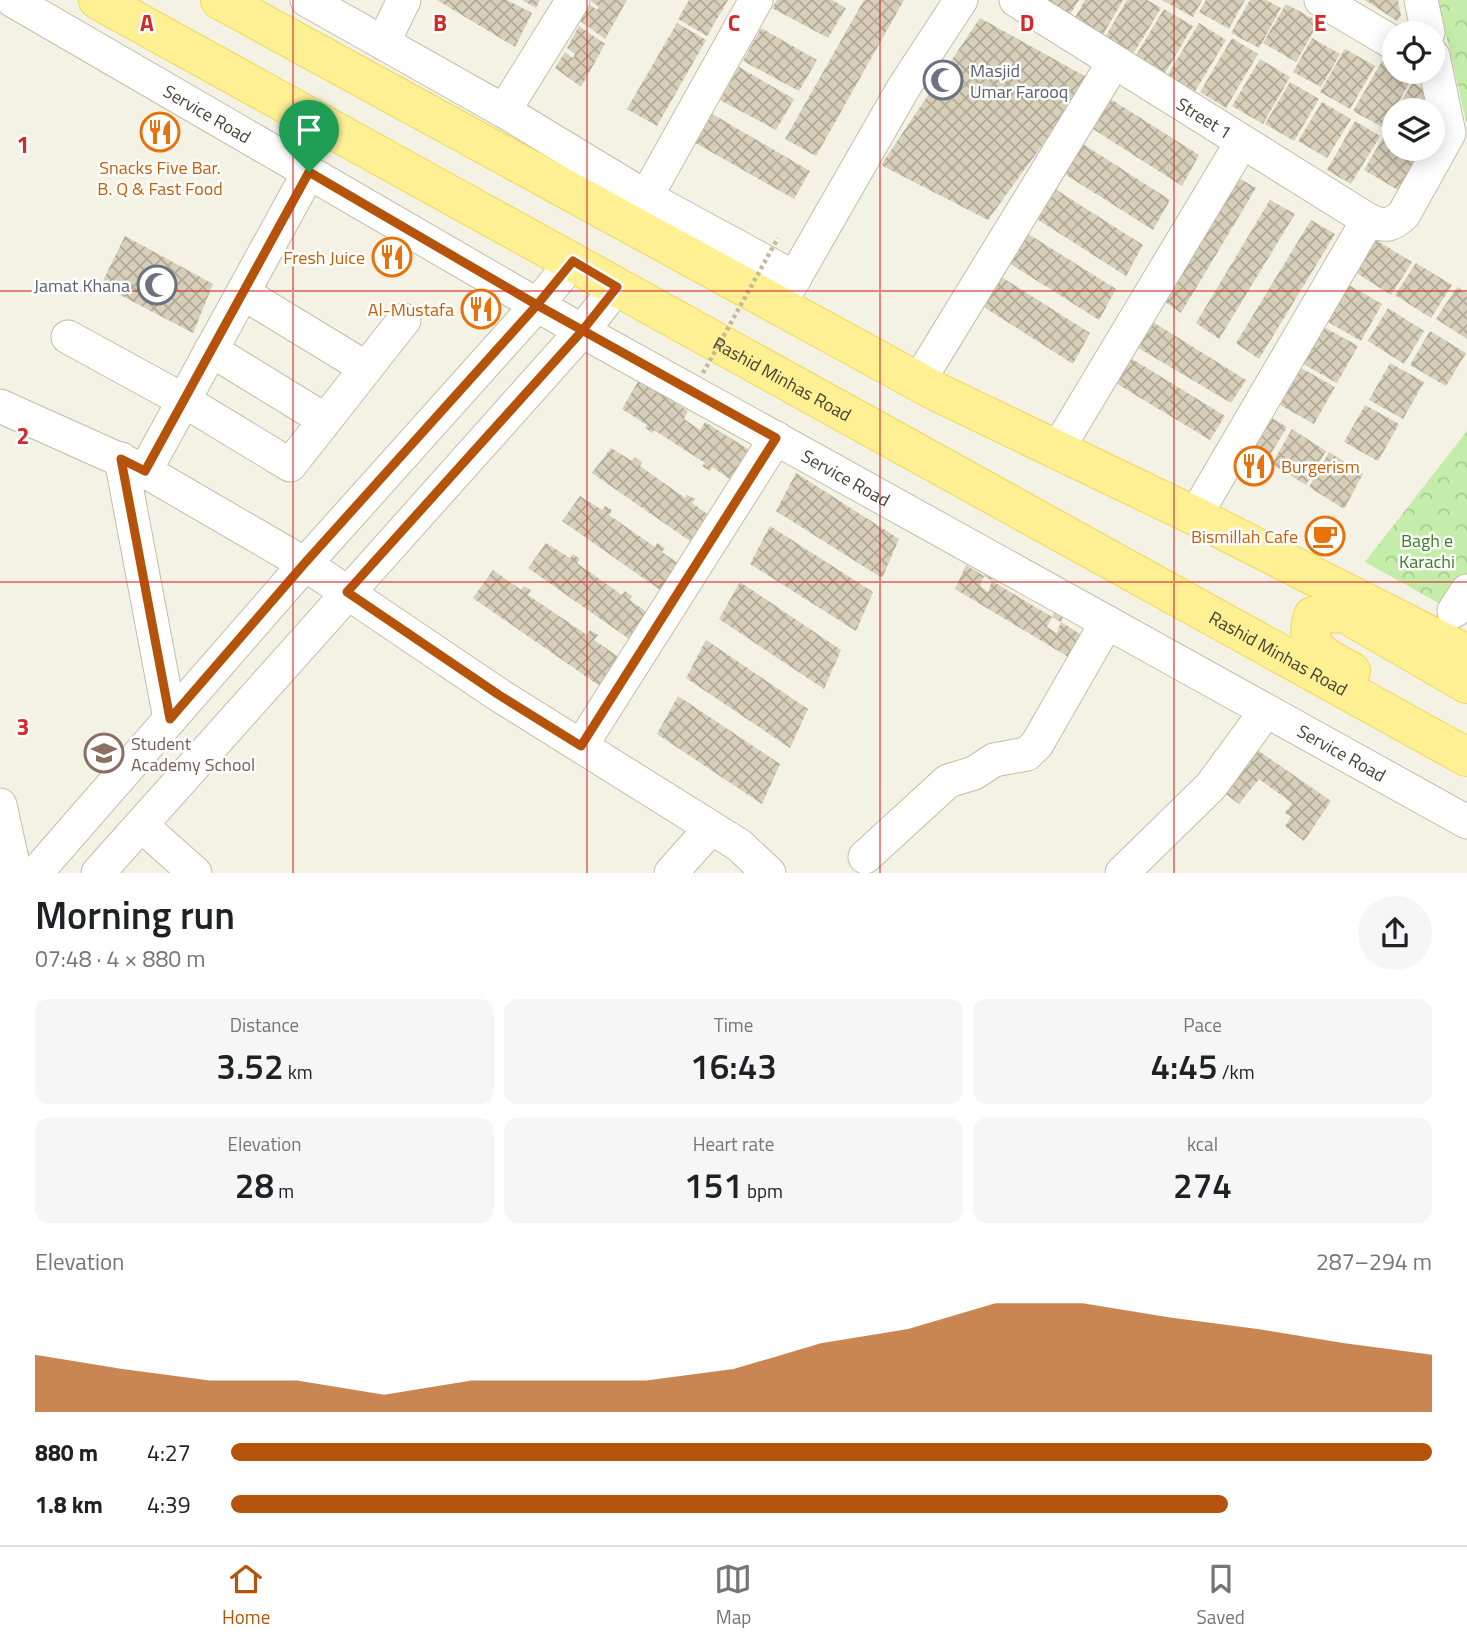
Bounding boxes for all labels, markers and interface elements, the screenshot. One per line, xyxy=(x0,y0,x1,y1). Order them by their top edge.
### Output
text: A xyxy=(140,5,154,40)
text: B xyxy=(433,5,447,40)
text: C xyxy=(728,5,740,40)
text: D xyxy=(1020,5,1034,40)
text: E xyxy=(1314,5,1326,40)
map controls xyxy=(1382,21,1445,161)
button: locate xyxy=(1382,21,1445,84)
place label: Masjid Umar Farooq xyxy=(970,57,1068,105)
mosque icon: Masjid Umar Farooq xyxy=(922,59,964,101)
street label: Service Road xyxy=(158,77,256,150)
street label: Street 1 xyxy=(1171,90,1237,145)
button: layers xyxy=(1382,98,1445,161)
pin xyxy=(279,100,339,172)
restaurant icon: Snacks Five Bar. B. Q & Fast Food xyxy=(139,111,181,153)
icon: arrive xyxy=(290,111,328,149)
text: 1 xyxy=(17,127,29,162)
place label: Snacks Five Bar. B. Q & Fast Food xyxy=(97,154,223,202)
restaurant icon: Fresh Juice xyxy=(371,236,413,278)
place label: Fresh Juice xyxy=(283,244,365,271)
mosque icon: Jamat Khana xyxy=(136,264,178,306)
place label: Jamat Khana xyxy=(34,272,130,299)
restaurant icon: Al-Mustafa xyxy=(460,288,502,330)
place label: Al-Mustafa xyxy=(368,296,454,323)
street label: Rashid Minhas Road xyxy=(708,329,856,428)
text: 2 xyxy=(17,418,29,453)
street label: Service Road xyxy=(797,442,895,513)
restaurant icon: Burgerism xyxy=(1233,445,1275,487)
place label: Burgerism xyxy=(1281,453,1360,480)
cafe icon: Bismillah Cafe xyxy=(1304,515,1346,557)
place label: Bismillah Cafe xyxy=(1191,523,1298,550)
park label: Bagh e Karachi xyxy=(1399,527,1455,575)
street label: Rashid Minhas Road xyxy=(1204,604,1353,702)
text: 3 xyxy=(17,709,29,744)
street label: Service Road xyxy=(1293,717,1391,788)
place label: Student Academy School xyxy=(131,730,255,778)
school or university icon: Student Academy School xyxy=(83,732,125,774)
text: Morning run xyxy=(35,886,235,944)
button: share xyxy=(1358,896,1432,970)
text: 07:48 · 4 × 880 m xyxy=(35,941,205,976)
text: Distance xyxy=(230,1010,299,1039)
text: Time xyxy=(714,1010,753,1039)
text: Pace xyxy=(1183,1010,1222,1039)
text: 3.52 xyxy=(216,1039,284,1093)
text: 16:43 xyxy=(690,1039,777,1093)
text: 4:45 xyxy=(1150,1039,1218,1093)
text: km xyxy=(284,1057,313,1086)
text: /km xyxy=(1218,1057,1255,1086)
text: Elevation xyxy=(228,1129,301,1158)
text: Heart rate xyxy=(693,1129,774,1158)
text: kcal xyxy=(1187,1129,1218,1158)
text: 28 xyxy=(235,1158,274,1212)
text: 151 xyxy=(684,1158,743,1212)
text: 274 xyxy=(1173,1158,1232,1212)
text: m xyxy=(274,1176,294,1205)
text: bpm xyxy=(743,1176,783,1205)
text: Elevation xyxy=(35,1244,124,1279)
text: 287–294 m xyxy=(1316,1244,1432,1279)
text: 880 m xyxy=(35,1435,98,1470)
text: 4:27 xyxy=(147,1435,191,1470)
text: 1.8 km xyxy=(35,1487,103,1522)
text: 4:39 xyxy=(147,1487,191,1522)
tab: Home xyxy=(222,1560,270,1631)
tab: Map xyxy=(714,1560,752,1631)
tab: Saved xyxy=(1197,1560,1245,1631)

